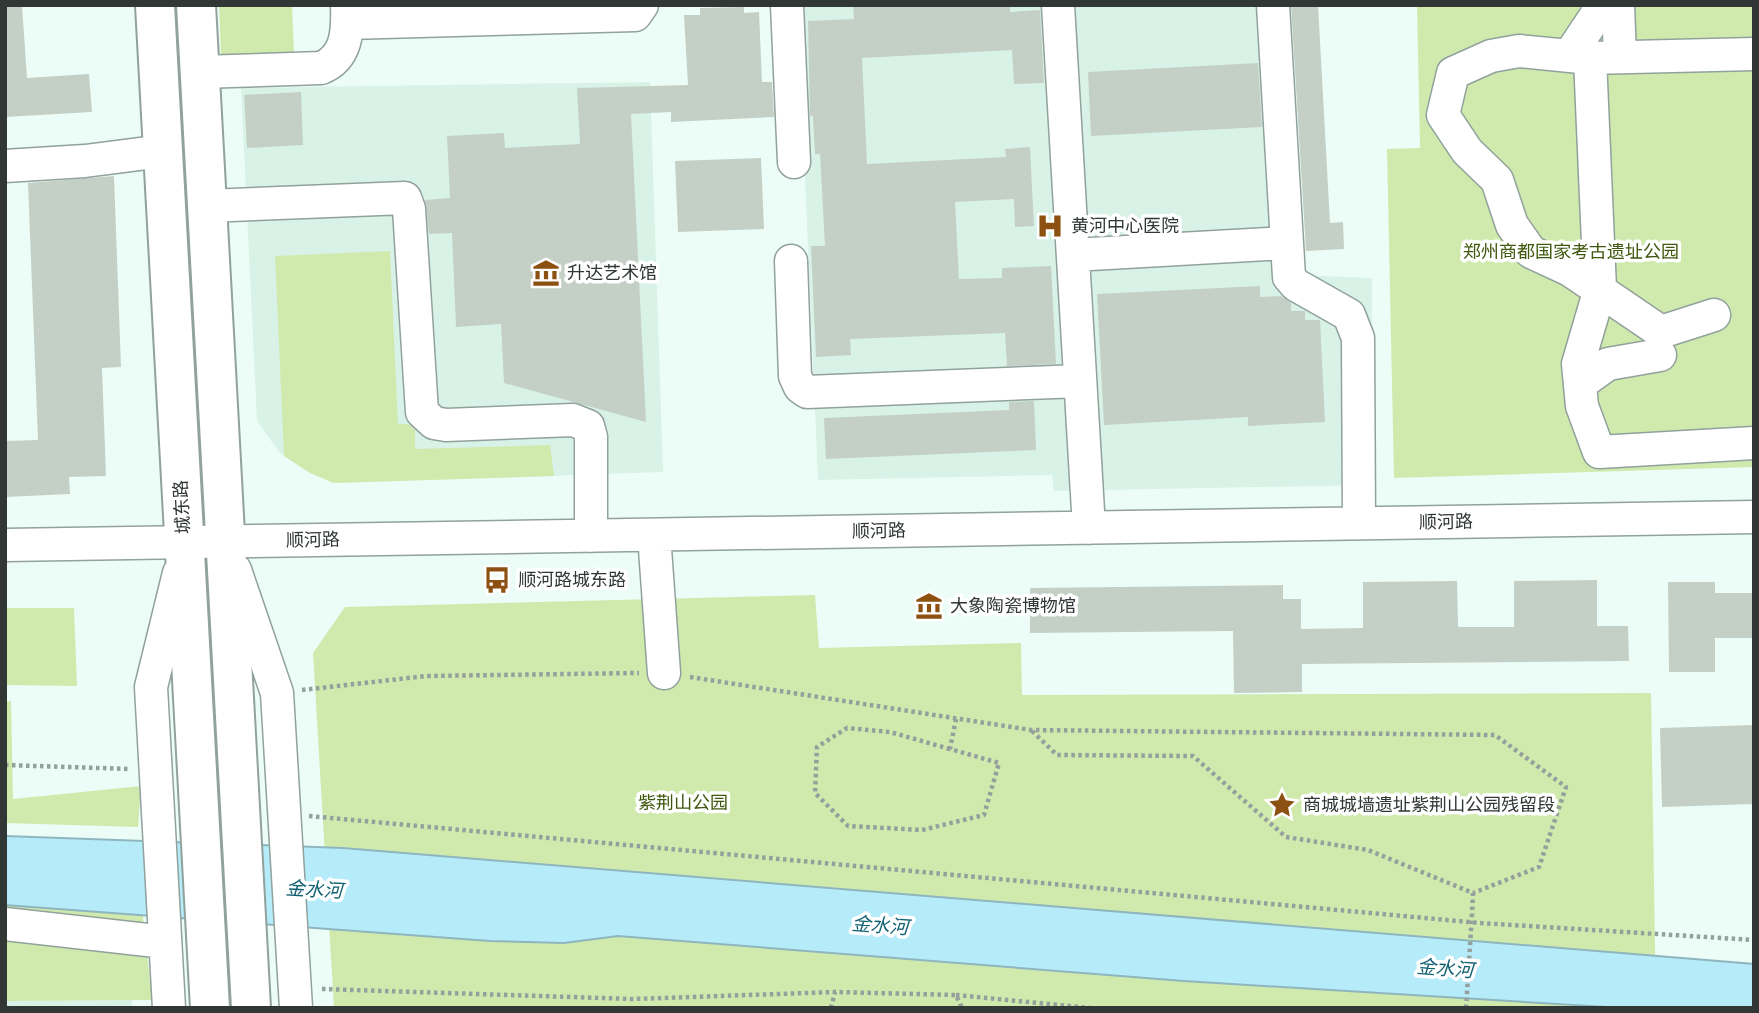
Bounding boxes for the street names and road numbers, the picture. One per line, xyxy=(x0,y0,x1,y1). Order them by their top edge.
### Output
street label: 城东路 xyxy=(170,479,194,535)
street label: 顺河路 xyxy=(1419,511,1473,533)
street label: 顺河路 xyxy=(852,520,906,542)
street label: 顺河路 xyxy=(286,529,340,551)

